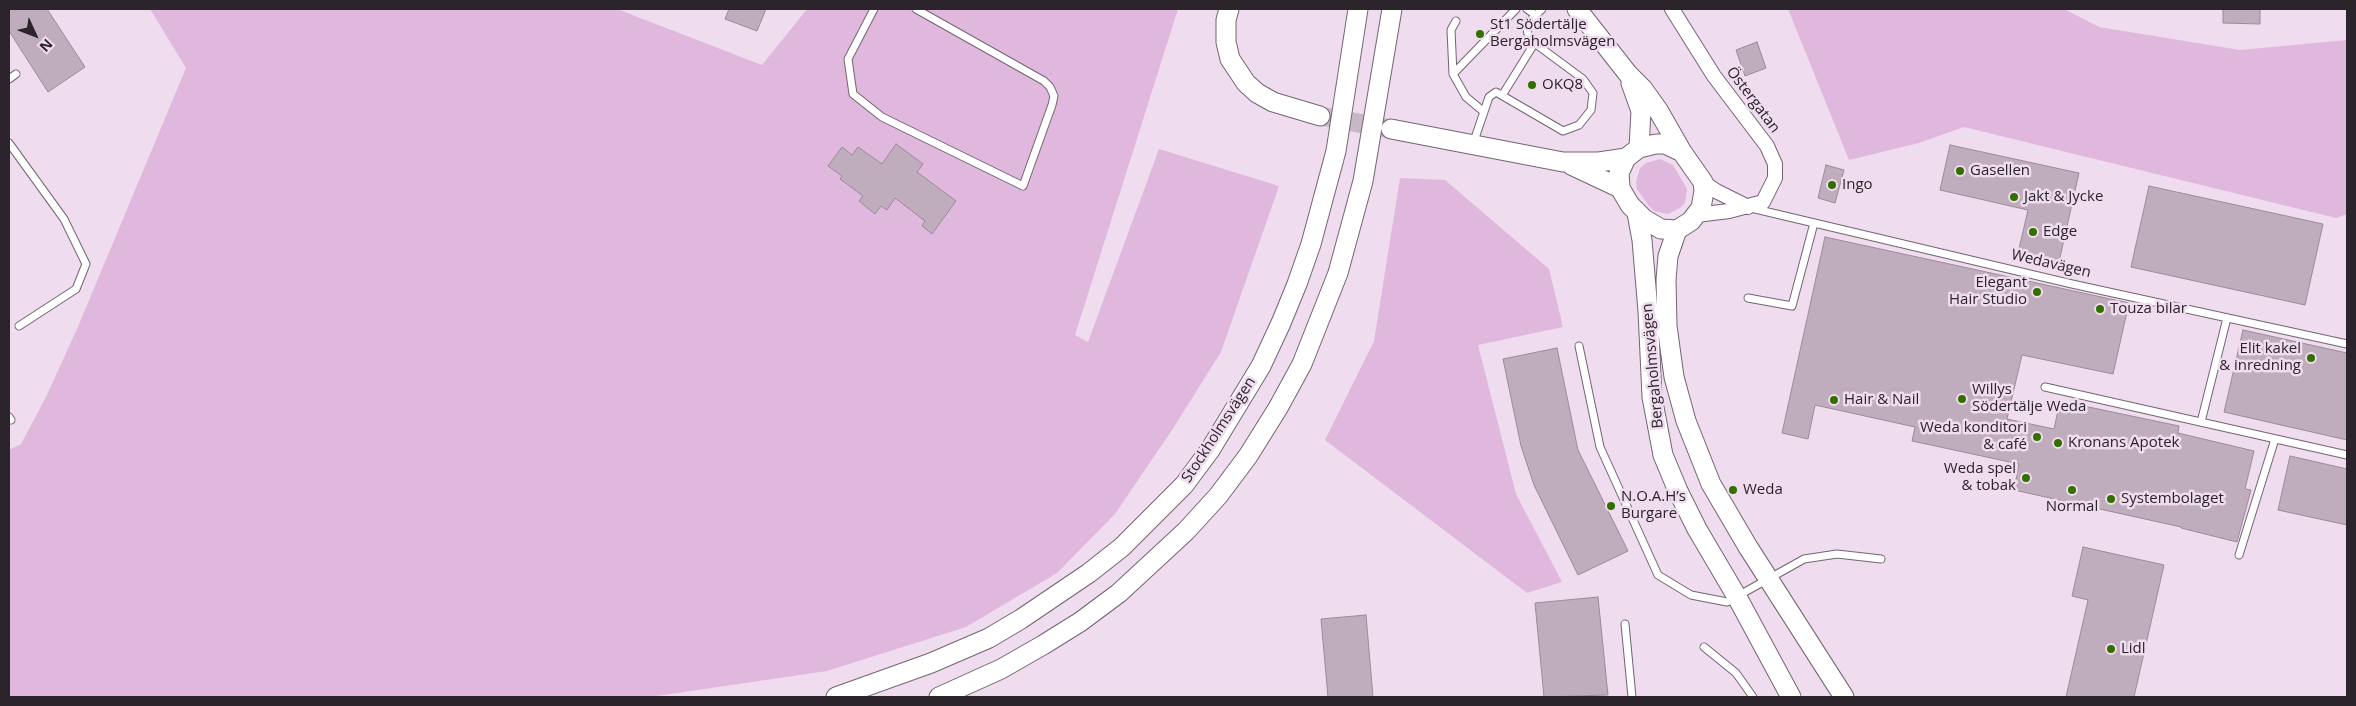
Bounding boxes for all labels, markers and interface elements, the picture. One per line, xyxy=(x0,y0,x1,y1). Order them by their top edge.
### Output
north arrow xyxy=(10,10,60,60)
place label: St1 Södertälje Bergaholmsvägen xyxy=(1490,16,1615,51)
marker: St1 Södertälje Bergaholmsvägen xyxy=(1474,28,1486,40)
text: N xyxy=(36,35,57,56)
street label: Östergatan xyxy=(1722,63,1784,137)
place label: OKQ8 xyxy=(1542,76,1583,94)
marker: OKQ8 xyxy=(1526,79,1538,91)
place label: Gasellen xyxy=(1970,162,2030,180)
marker: Gasellen xyxy=(1954,165,1966,177)
place label: Ingo xyxy=(1842,176,1873,194)
marker: Ingo xyxy=(1826,179,1838,191)
place label: Jakt & Jycke xyxy=(2024,188,2103,206)
marker: Jakt & Jycke xyxy=(2008,191,2020,203)
place label: Edge xyxy=(2043,223,2077,241)
marker: Edge xyxy=(2027,226,2039,238)
street label: Wedavägen xyxy=(2009,246,2093,282)
place label: Elegant Hair Studio xyxy=(1949,274,2027,309)
marker: Elegant Hair Studio xyxy=(2031,286,2043,298)
place label: Touza bilar xyxy=(2110,300,2187,318)
street label: Bergaholmsvägen xyxy=(1639,303,1667,429)
marker: Touza bilar xyxy=(2094,303,2106,315)
place label: Elit kakel & inredning xyxy=(2219,340,2301,375)
marker: Elit kakel & inredning xyxy=(2305,352,2317,364)
street label: Stockholmsvägen xyxy=(1178,374,1260,486)
place label: Willys Södertälje Weda xyxy=(1972,381,2086,416)
place label: Hair & Nail xyxy=(1844,391,1919,409)
marker: Willys Södertälje Weda xyxy=(1956,393,1968,405)
marker: Hair & Nail xyxy=(1828,394,1840,406)
place label: Weda konditori & café xyxy=(1920,419,2027,454)
marker: Weda konditori & café xyxy=(2031,431,2043,443)
place label: Kronans Apotek xyxy=(2068,434,2179,452)
marker: Kronans Apotek xyxy=(2052,437,2064,449)
place label: Weda spel & tobak xyxy=(1944,460,2016,495)
marker: Weda spel & tobak xyxy=(2020,472,2032,484)
place label: Weda xyxy=(1743,481,1783,499)
marker: Weda xyxy=(1727,484,1739,496)
marker: Normal xyxy=(2066,484,2078,496)
place label: N.O.A.H’s Burgare xyxy=(1621,488,1686,523)
place label: Systembolaget xyxy=(2121,490,2224,508)
marker: Systembolaget xyxy=(2105,493,2117,505)
place label: Normal xyxy=(2046,498,2098,516)
marker: N.O.A.H’s Burgare xyxy=(1605,500,1617,512)
place label: Lidl xyxy=(2121,640,2146,658)
marker: Lidl xyxy=(2105,643,2117,655)

